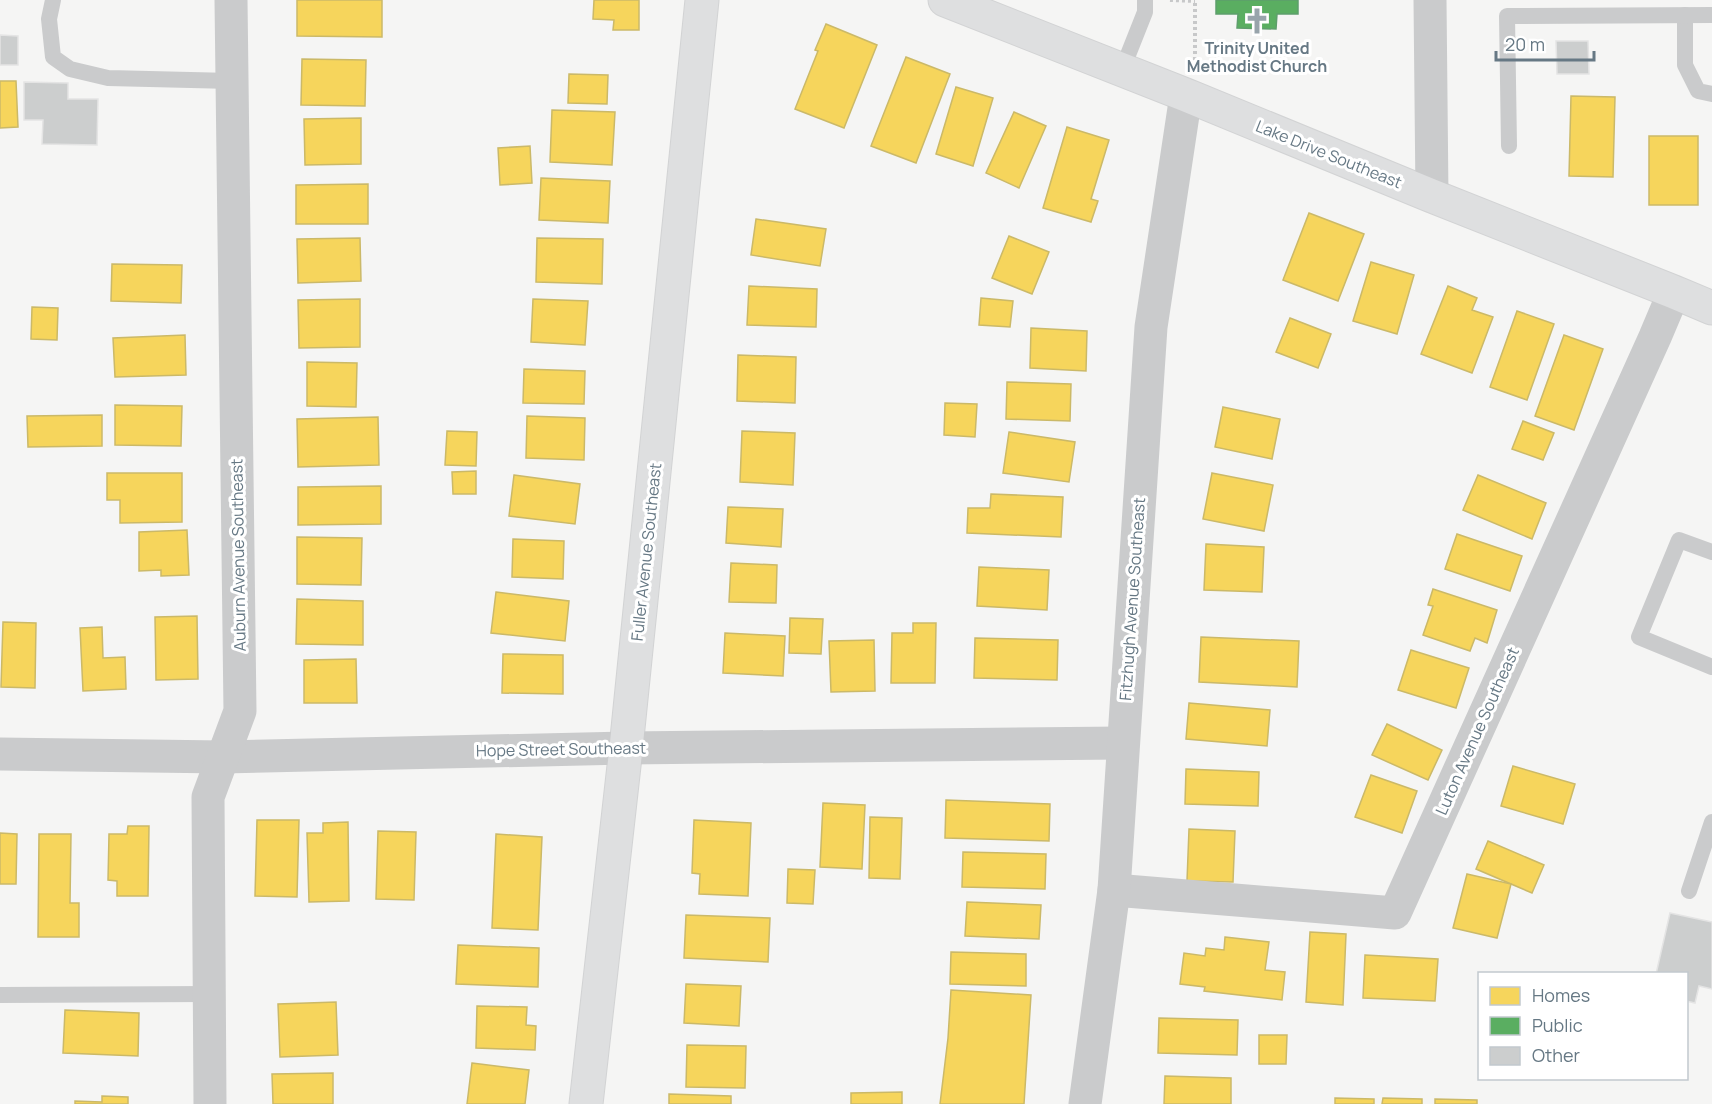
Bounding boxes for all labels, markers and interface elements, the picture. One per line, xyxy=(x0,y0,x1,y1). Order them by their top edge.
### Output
church icon: Trinity United Methodist Church xyxy=(1242,6,1272,36)
scale bar xyxy=(1496,24,1594,62)
text: 20 m xyxy=(1505,32,1545,56)
place label: Trinity United Methodist Church xyxy=(1187,37,1327,77)
street label: Lake Drive Southeast xyxy=(1253,115,1405,193)
street label: Auburn Avenue Southeast xyxy=(225,458,251,652)
street label: Fuller Avenue Southeast xyxy=(626,462,666,642)
street label: Fitzhugh Avenue Southeast xyxy=(1114,497,1150,701)
street label: Luton Avenue Southeast xyxy=(1430,644,1524,818)
street label: Hope Street Southeast xyxy=(476,737,646,761)
legend xyxy=(1478,972,1688,1080)
text: Homes xyxy=(1532,983,1590,1007)
text: Public xyxy=(1532,1013,1583,1037)
text: Other xyxy=(1532,1043,1580,1067)

